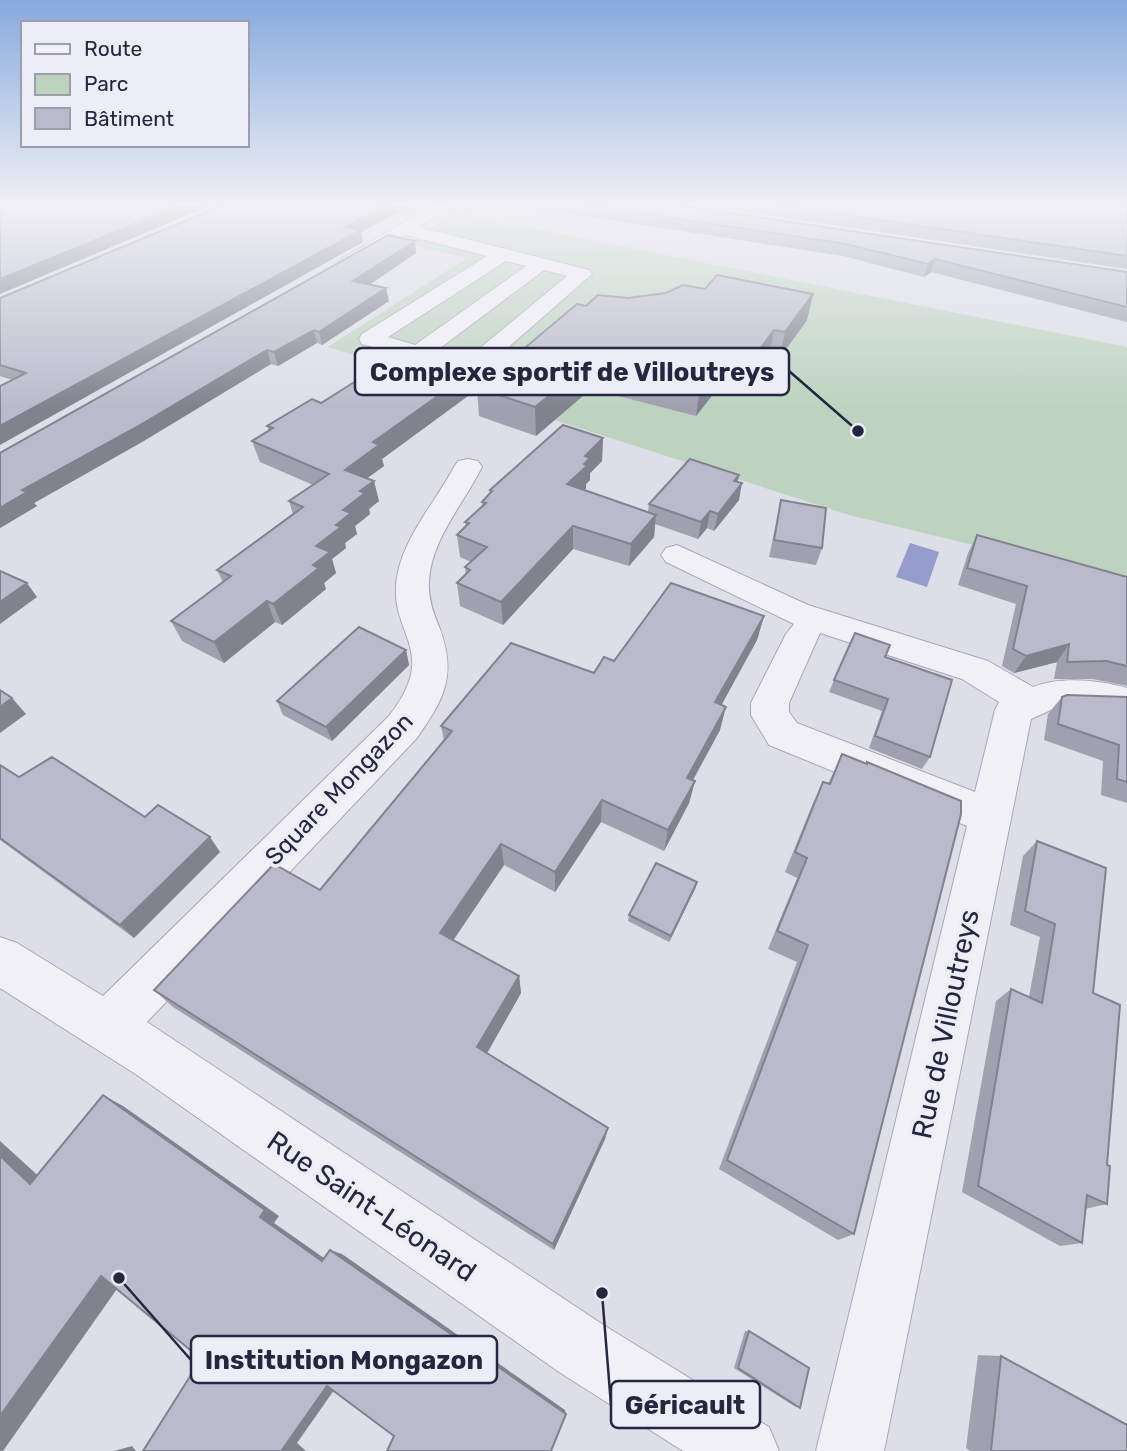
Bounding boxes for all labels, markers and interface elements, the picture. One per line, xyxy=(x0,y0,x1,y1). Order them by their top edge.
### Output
legend xyxy=(21,21,248,147)
text: Route xyxy=(84,36,142,61)
text: Parc xyxy=(84,71,128,96)
text: Bâtiment xyxy=(84,106,174,131)
callout: Complexe sportif de Villoutreys xyxy=(355,348,789,395)
text: Complexe sportif de Villoutreys xyxy=(370,357,774,388)
street label: Square Mongazon xyxy=(259,707,419,871)
street label: Rue de Villoutreys xyxy=(905,906,986,1142)
street label: Rue Saint-Léonard xyxy=(261,1124,482,1289)
callout: Institution Mongazon xyxy=(191,1336,497,1383)
text: Institution Mongazon xyxy=(205,1345,483,1376)
callout: Géricault xyxy=(611,1381,760,1428)
text: Géricault xyxy=(625,1390,745,1421)

